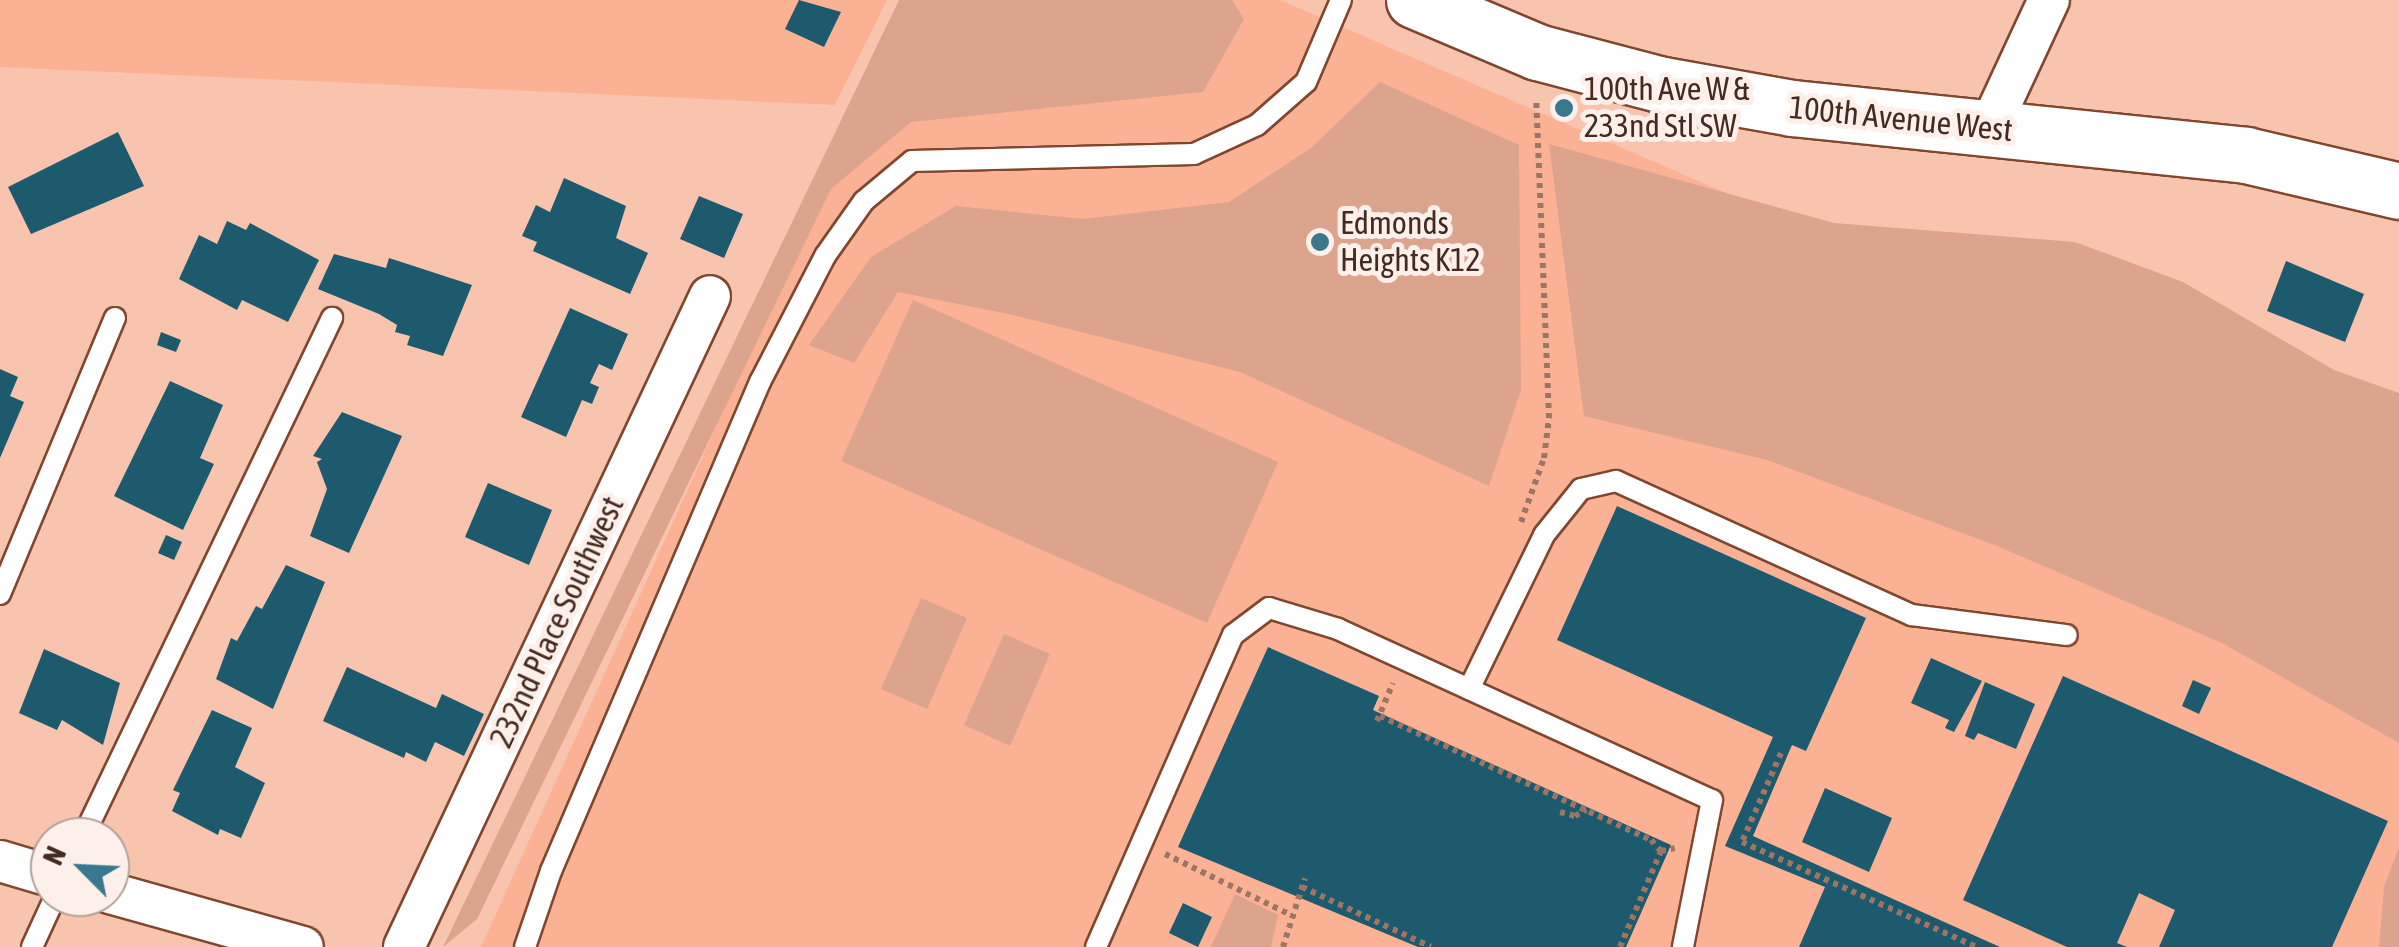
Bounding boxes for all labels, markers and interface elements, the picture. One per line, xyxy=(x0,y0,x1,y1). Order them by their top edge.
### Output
place label: 100th Ave W & 233nd Stl SW xyxy=(1584,71,1750,146)
street label: 100th Avenue West xyxy=(1787,88,2015,150)
marker: 100th Ave W & 233nd Stl SW xyxy=(1553,97,1575,119)
place label: Edmonds Heights K12 xyxy=(1340,205,1480,280)
marker: Edmonds Heights K12 xyxy=(1309,231,1331,253)
street label: 232nd Place Southwest xyxy=(482,490,632,754)
north arrow xyxy=(30,817,130,917)
text: N xyxy=(36,842,72,870)

